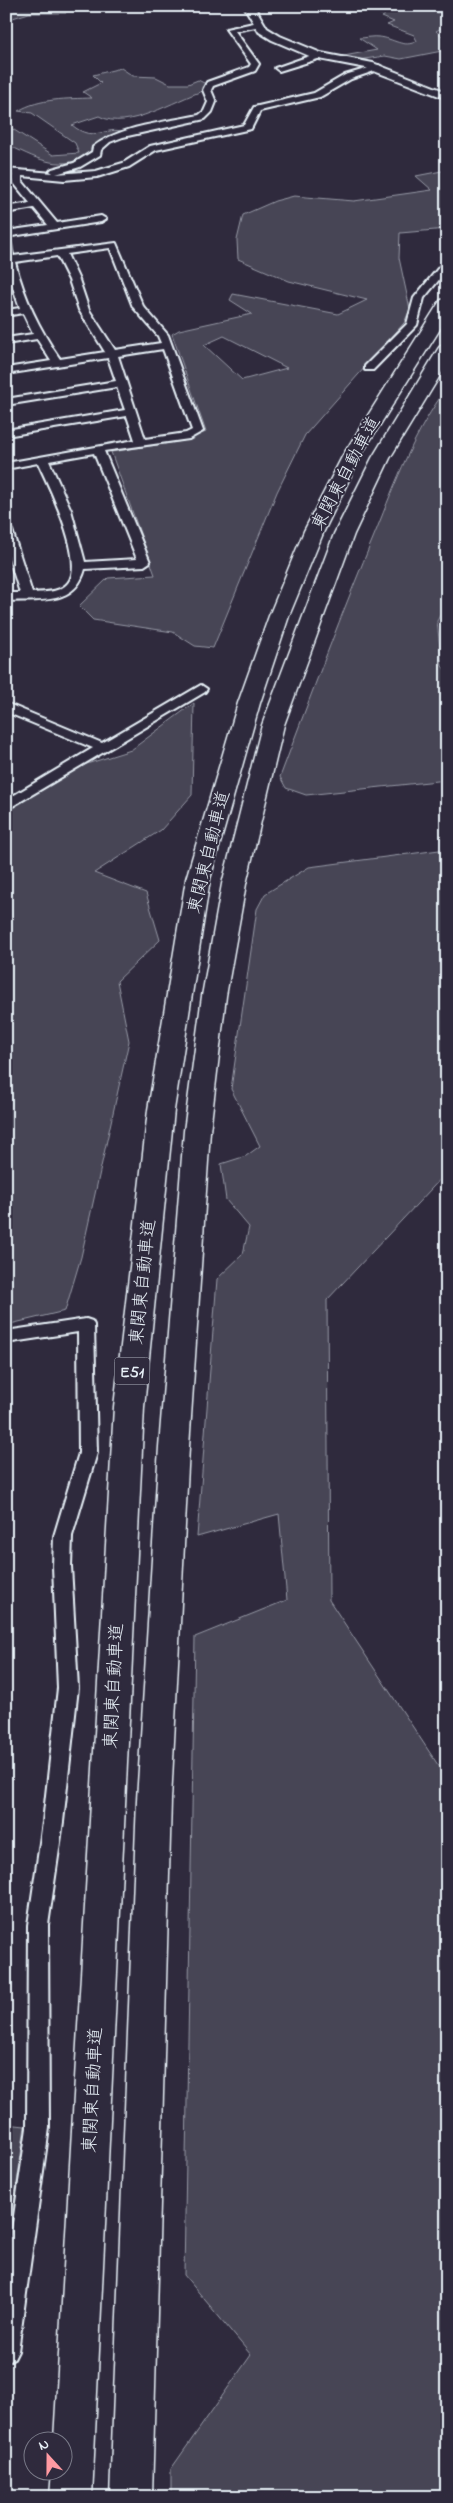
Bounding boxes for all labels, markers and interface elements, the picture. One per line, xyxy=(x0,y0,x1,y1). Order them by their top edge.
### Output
street label: 東関東自動車道 xyxy=(306,412,388,536)
street label: 東関東自動車道 xyxy=(182,788,238,917)
street label: 東関東自動車道 xyxy=(124,1218,164,1346)
road number: E51 xyxy=(114,1358,150,1384)
street label: 東関東自動車道 xyxy=(99,1623,131,1750)
street label: 東関東自動車道 xyxy=(78,2027,110,2154)
north arrow xyxy=(22,2430,72,2480)
text: N xyxy=(36,2434,52,2457)

